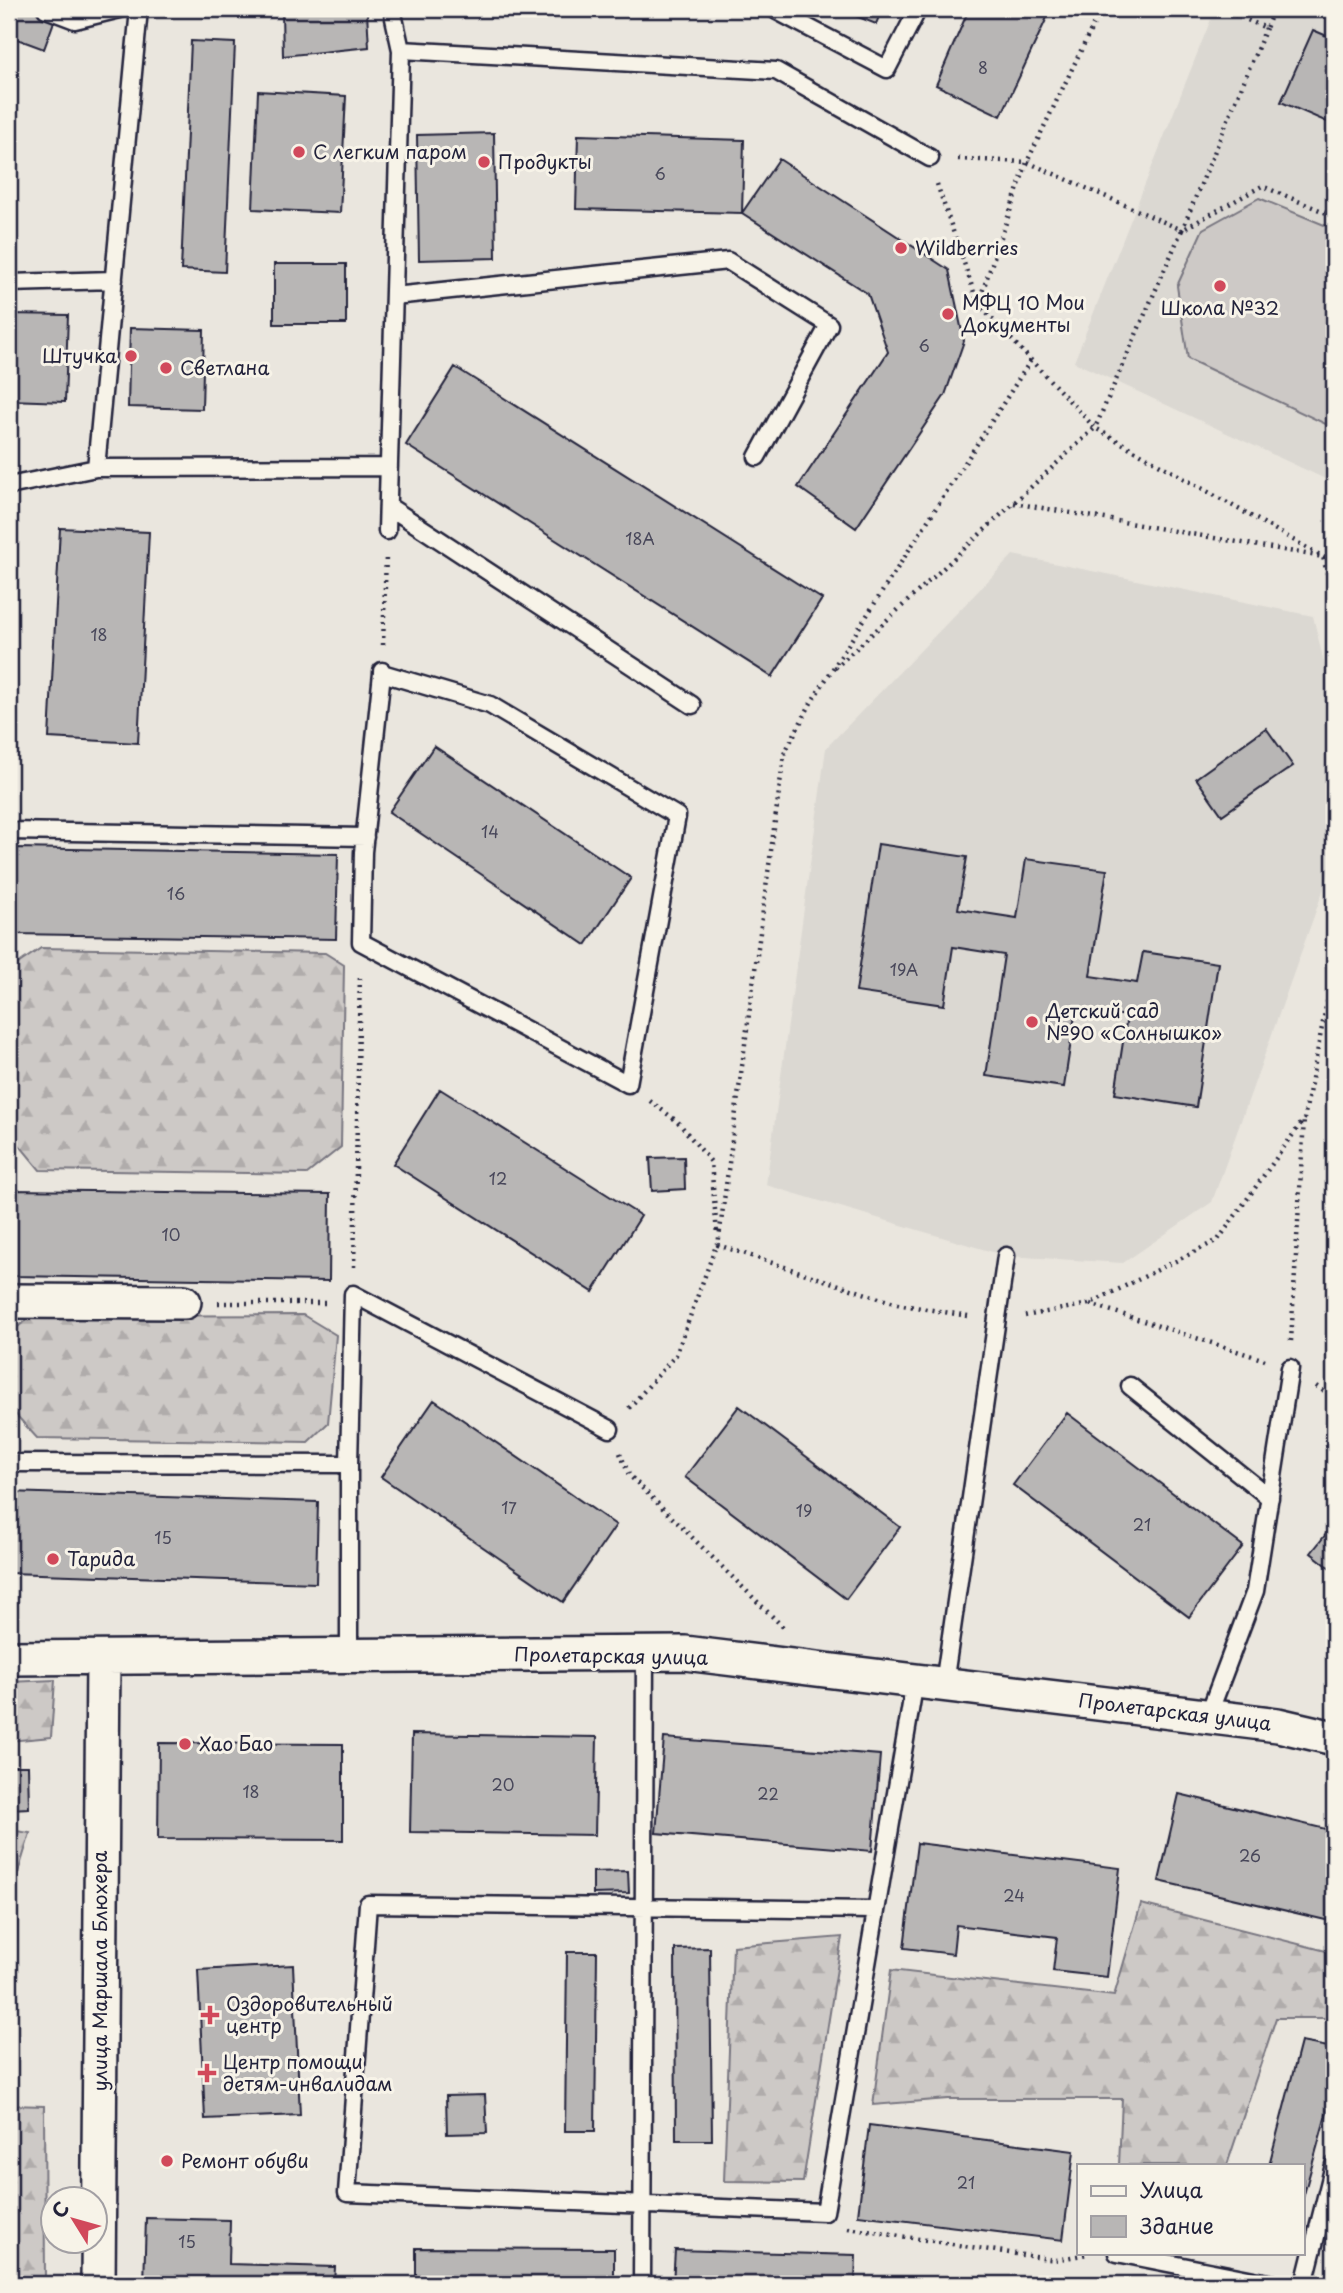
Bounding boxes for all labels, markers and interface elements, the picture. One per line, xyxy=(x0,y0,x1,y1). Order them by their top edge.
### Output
house number: 8 xyxy=(978,55,988,79)
place label: С легким паром xyxy=(313,137,467,165)
marker: С легким паром xyxy=(291,144,307,160)
place label: Продукты xyxy=(498,147,592,175)
marker: Продукты xyxy=(476,154,492,170)
house number: 6 xyxy=(654,161,666,185)
place label: Wildberries xyxy=(915,233,1018,261)
marker: Wildberries xyxy=(893,240,909,256)
marker: Школа №32 xyxy=(1212,278,1228,294)
place label: МФЦ 10 Мои Документы xyxy=(961,288,1085,338)
place label: Школа №32 xyxy=(1161,293,1279,321)
marker: МФЦ 10 Мои Документы xyxy=(940,306,956,322)
house number: 6 xyxy=(918,333,930,357)
place label: Штучка xyxy=(42,341,117,369)
marker: Штучка xyxy=(123,348,139,364)
place label: Светлана xyxy=(180,353,269,381)
marker: Светлана xyxy=(158,360,174,376)
house number: 18А xyxy=(625,526,655,550)
house number: 18 xyxy=(90,622,108,646)
house number: 14 xyxy=(481,819,499,843)
house number: 16 xyxy=(167,881,185,905)
house number: 19А xyxy=(890,957,918,981)
place label: Детский сад №90 «Солнышко» xyxy=(1045,996,1222,1046)
marker: Детский сад №90 «Солнышко» xyxy=(1024,1014,1040,1030)
house number: 12 xyxy=(489,1166,507,1190)
house number: 10 xyxy=(162,1222,180,1246)
house number: 17 xyxy=(501,1495,517,1519)
house number: 19 xyxy=(796,1498,812,1522)
house number: 21 xyxy=(1133,1512,1151,1536)
house number: 15 xyxy=(154,1525,172,1549)
place label: Тарида xyxy=(67,1544,135,1572)
marker: Тарида xyxy=(45,1551,61,1567)
street label: Пролетарская улица xyxy=(514,1639,708,1671)
street label: Пролетарская улица xyxy=(1077,1685,1273,1737)
place label: Хао Бао xyxy=(199,1729,273,1757)
marker: Хао Бао xyxy=(177,1736,193,1752)
house number: 20 xyxy=(492,1772,514,1796)
house number: 18 xyxy=(242,1779,260,1803)
house number: 22 xyxy=(757,1781,779,1805)
house number: 26 xyxy=(1239,1843,1261,1867)
street label: улица Маршала Блюхера xyxy=(85,1851,113,2091)
house number: 24 xyxy=(1003,1883,1025,1907)
place label: Оздоровительный центр xyxy=(226,1989,393,2039)
marker: Оздоровительный центр xyxy=(200,2005,220,2025)
place label: Центр помощи детям-инвалидам xyxy=(223,2047,393,2097)
marker: Центр помощи детям-инвалидам xyxy=(197,2063,217,2083)
place label: Ремонт обуви xyxy=(181,2146,309,2174)
marker: Ремонт обуви xyxy=(159,2153,175,2169)
legend xyxy=(1077,2164,1304,2254)
house number: 21 xyxy=(957,2170,975,2194)
text: Улица xyxy=(1140,2173,1203,2205)
north arrow xyxy=(38,2184,108,2254)
text: С xyxy=(44,2195,75,2223)
text: Здание xyxy=(1140,2209,1214,2241)
house number: 15 xyxy=(178,2229,196,2253)

